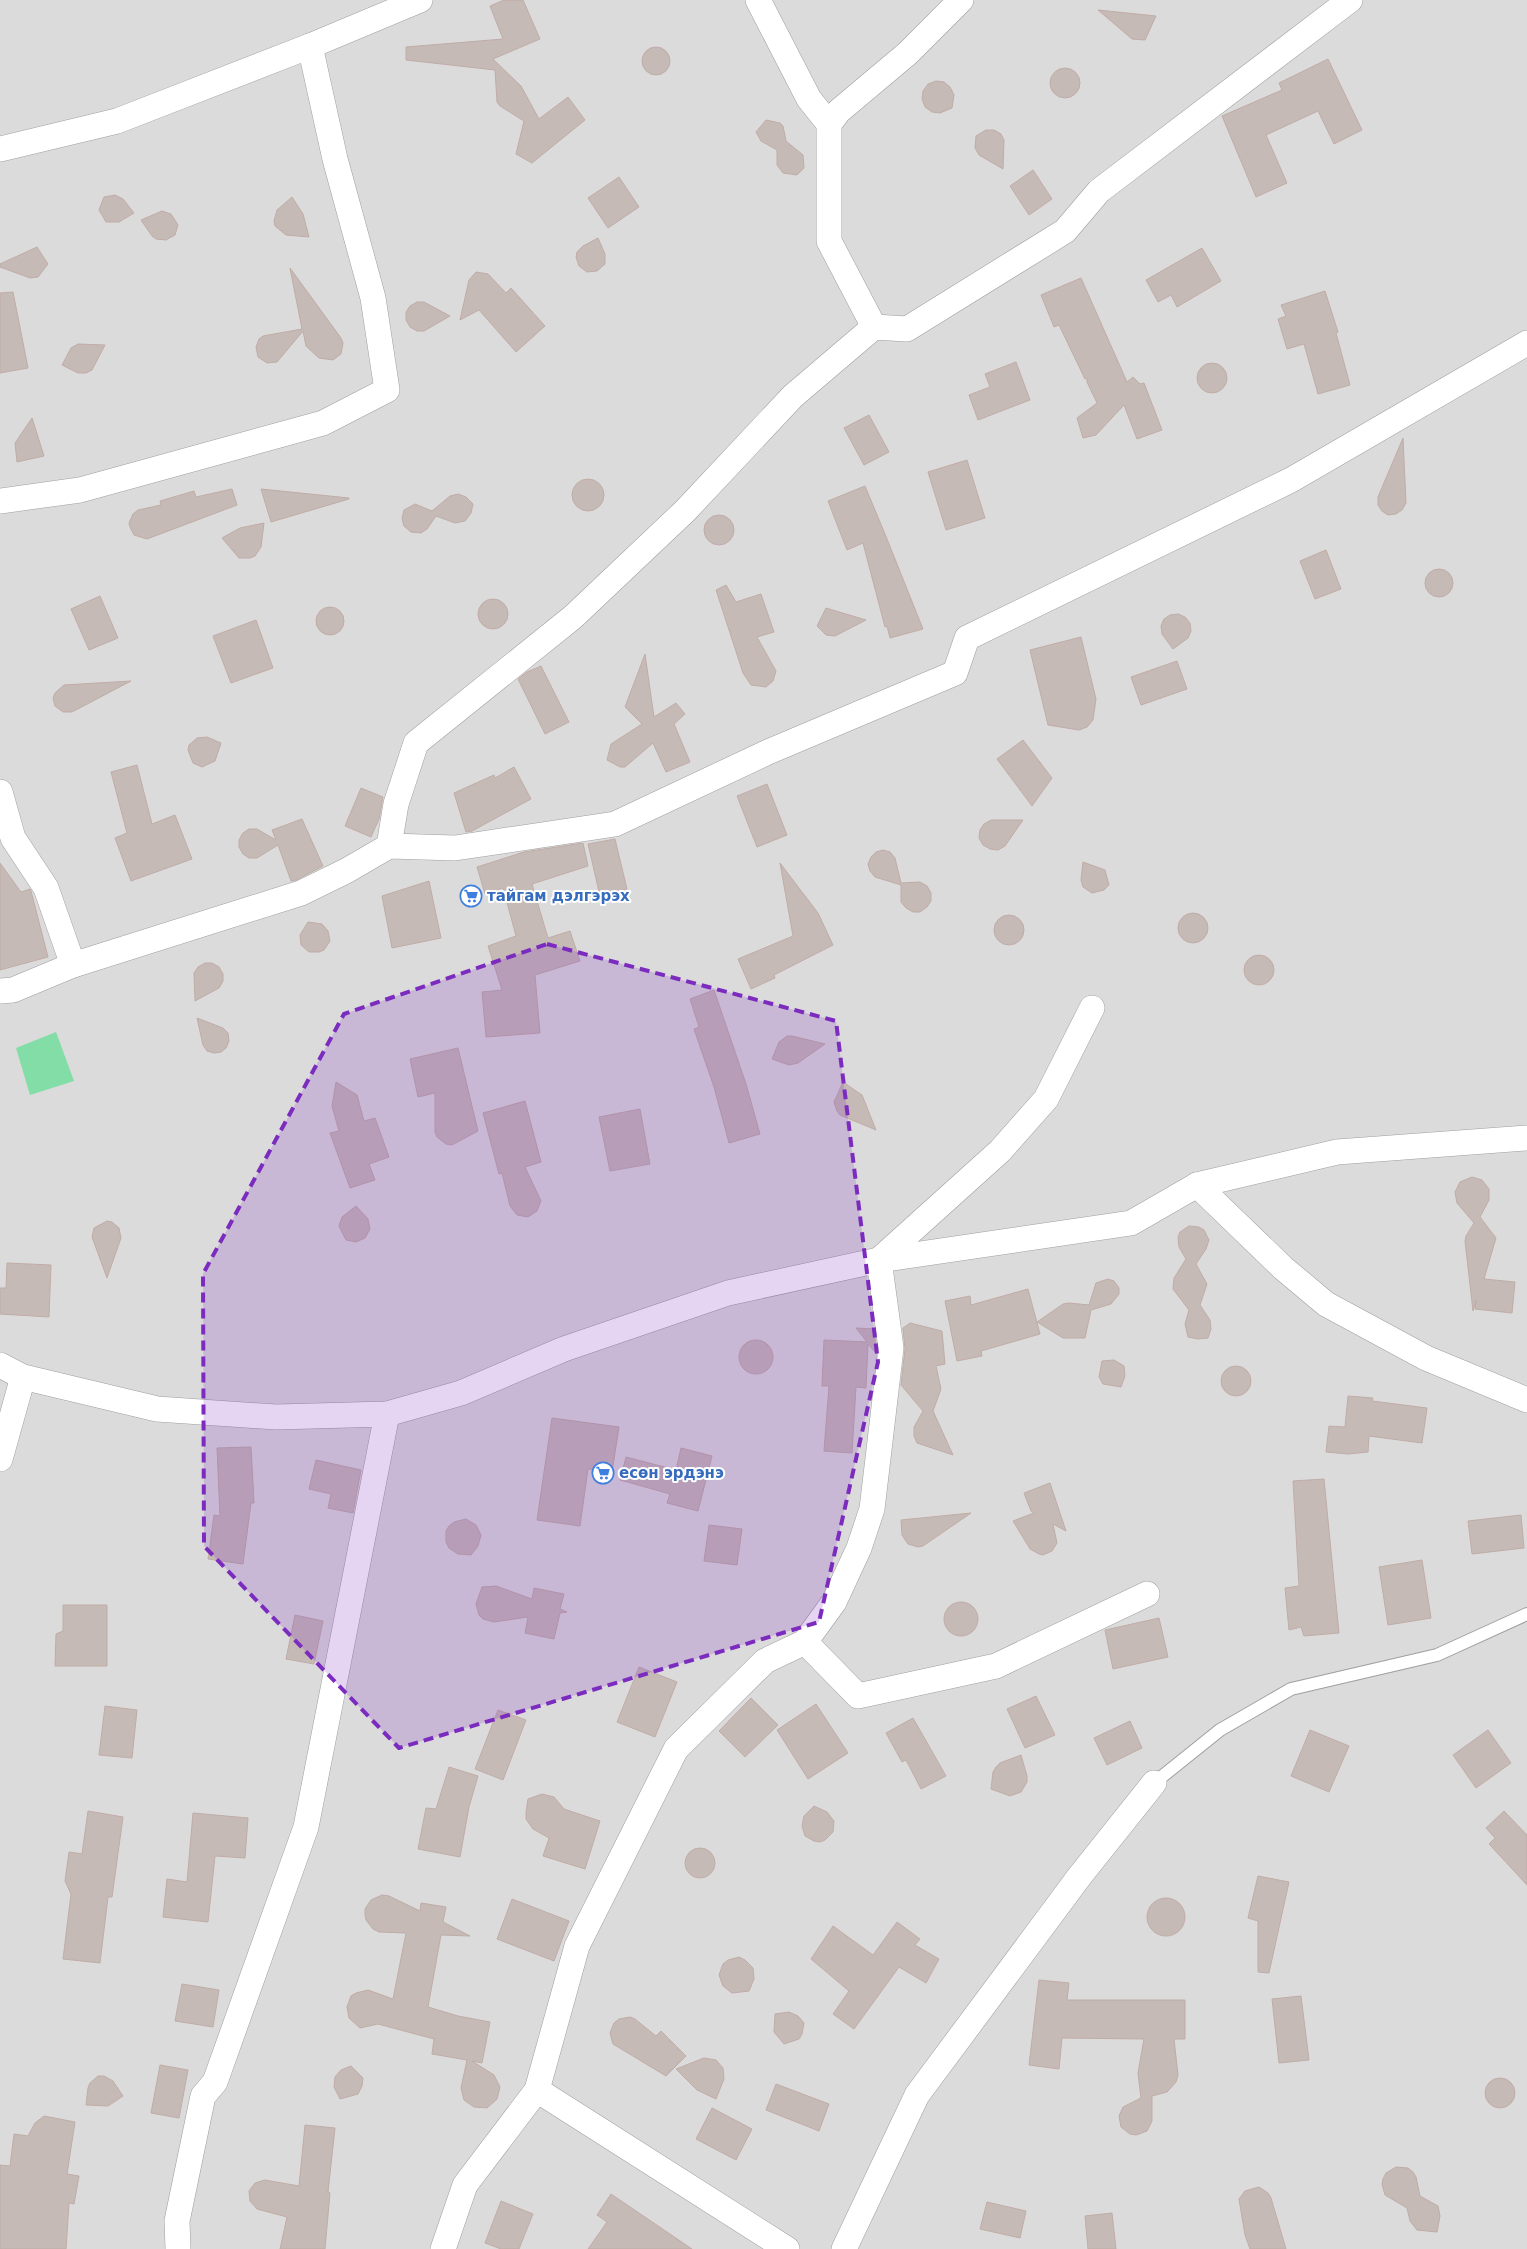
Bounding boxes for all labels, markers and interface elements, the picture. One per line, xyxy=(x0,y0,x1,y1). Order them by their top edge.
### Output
supermarket icon: тайгам дэлгэрэх xyxy=(459,884,483,908)
place label: тайгам дэлгэрэх xyxy=(487,887,630,905)
supermarket icon: есөн эрдэнэ xyxy=(591,1461,615,1485)
place label: есөн эрдэнэ xyxy=(619,1464,724,1482)

